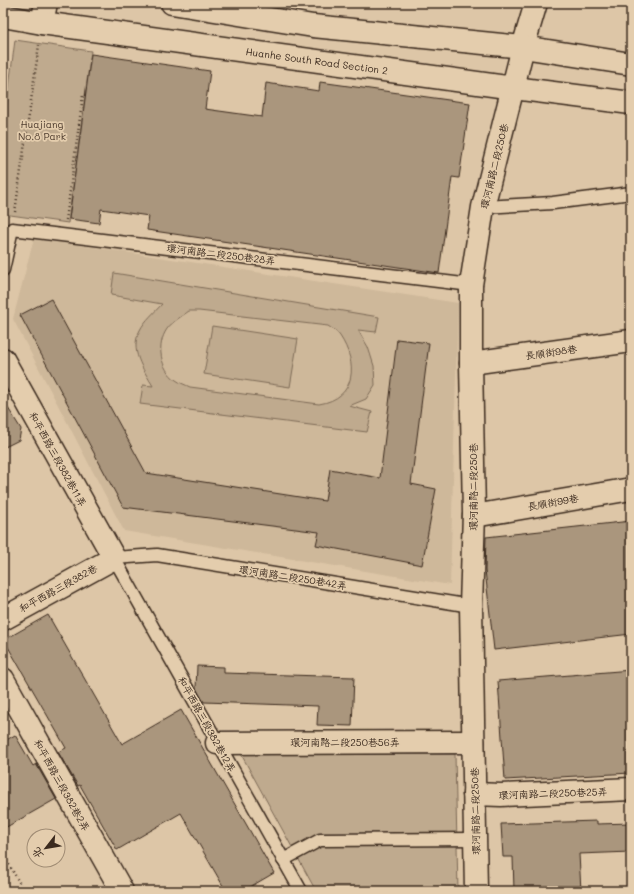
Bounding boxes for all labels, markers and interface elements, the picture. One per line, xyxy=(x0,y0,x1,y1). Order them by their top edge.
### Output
street label: Huanhe South Road Section 2 xyxy=(245,44,389,78)
park label: Huajiang No.8 Park xyxy=(18,117,66,143)
street label: 環河南路二段250巷 xyxy=(477,121,512,210)
street label: 環河南路二段250巷28弄 xyxy=(166,240,276,268)
street label: 長順街98巷 xyxy=(524,341,579,363)
street label: 和平西路三段382巷11弄 xyxy=(26,409,90,509)
street label: 環河南路二段250巷 xyxy=(466,442,480,531)
street label: 長順街99巷 xyxy=(526,490,581,513)
street label: 和平西路三段382巷 xyxy=(16,560,101,615)
street label: 環河南路二段250巷42弄 xyxy=(238,562,348,592)
street label: 和平西路三段382巷12弄 xyxy=(175,674,239,774)
street label: 環河南路二段250巷56弄 xyxy=(290,735,400,749)
street label: 和平西路三段382巷2弄 xyxy=(31,737,93,833)
street label: 環河南路二段250巷 xyxy=(467,766,483,855)
street label: 環河南路二段250巷25弄 xyxy=(498,784,608,802)
north arrow xyxy=(26,828,66,868)
text: 北 xyxy=(28,845,46,862)

